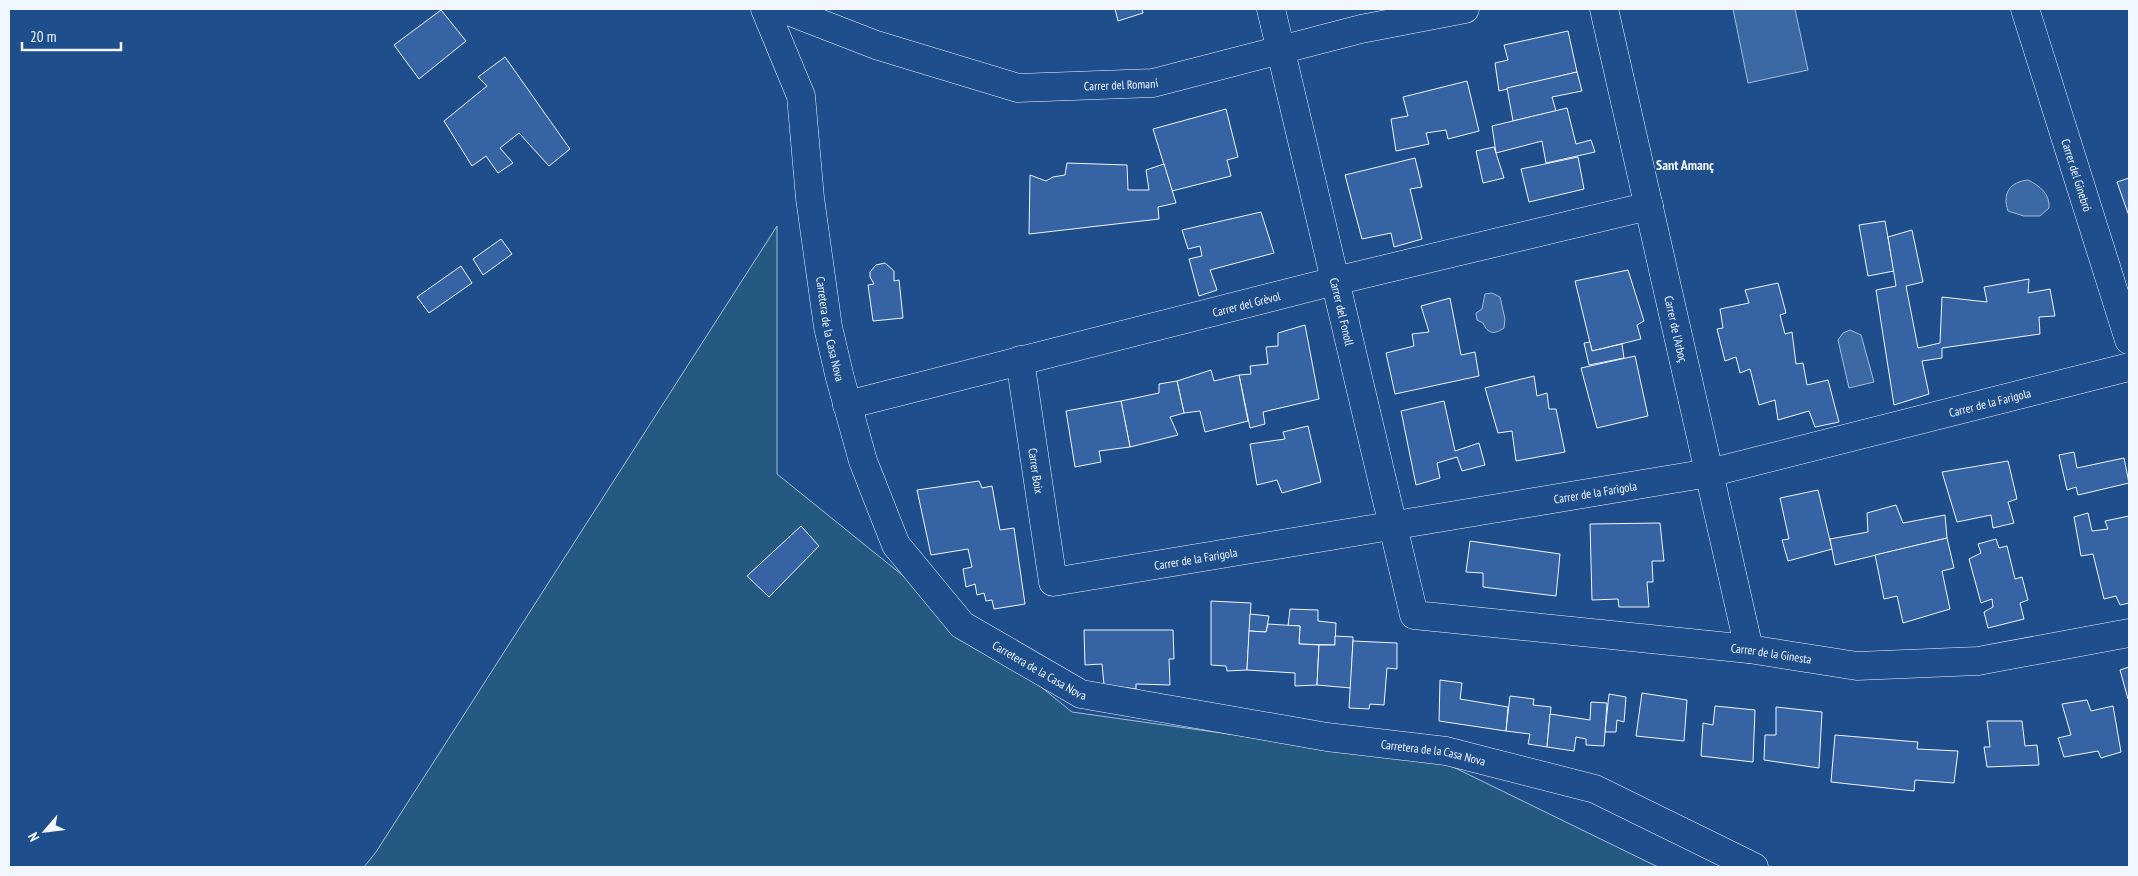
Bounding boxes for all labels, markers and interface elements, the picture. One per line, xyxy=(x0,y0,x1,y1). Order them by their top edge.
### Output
scale bar xyxy=(22,20,121,52)
text: 20 m xyxy=(30,27,56,46)
street label: Carrer del Romaní xyxy=(1084,74,1160,93)
street label: Carrer del Ginebró xyxy=(2059,137,2096,213)
district label: Sant Amanç xyxy=(1656,156,1714,174)
street label: Carretera de la Casa Nova xyxy=(814,276,848,383)
street label: Carrer del Fonoll xyxy=(1327,276,1358,347)
street label: Carrer del Grèvol xyxy=(1211,288,1282,319)
street label: Carrer de l'Arboç xyxy=(1662,294,1691,364)
street label: Carrer de la Farigola xyxy=(1947,385,2033,420)
street label: Carrer Boix xyxy=(1026,447,1047,495)
street label: Carrer de la Farigola xyxy=(1552,478,1638,506)
street label: Carrer de la Farigola xyxy=(1153,544,1239,573)
street label: Carretera de la Casa Nova xyxy=(990,637,1088,702)
street label: Carrer de la Ginesta xyxy=(1730,640,1813,666)
street label: Carretera de la Casa Nova xyxy=(1380,736,1487,768)
north arrow xyxy=(20,806,70,856)
text: N xyxy=(24,830,43,845)

